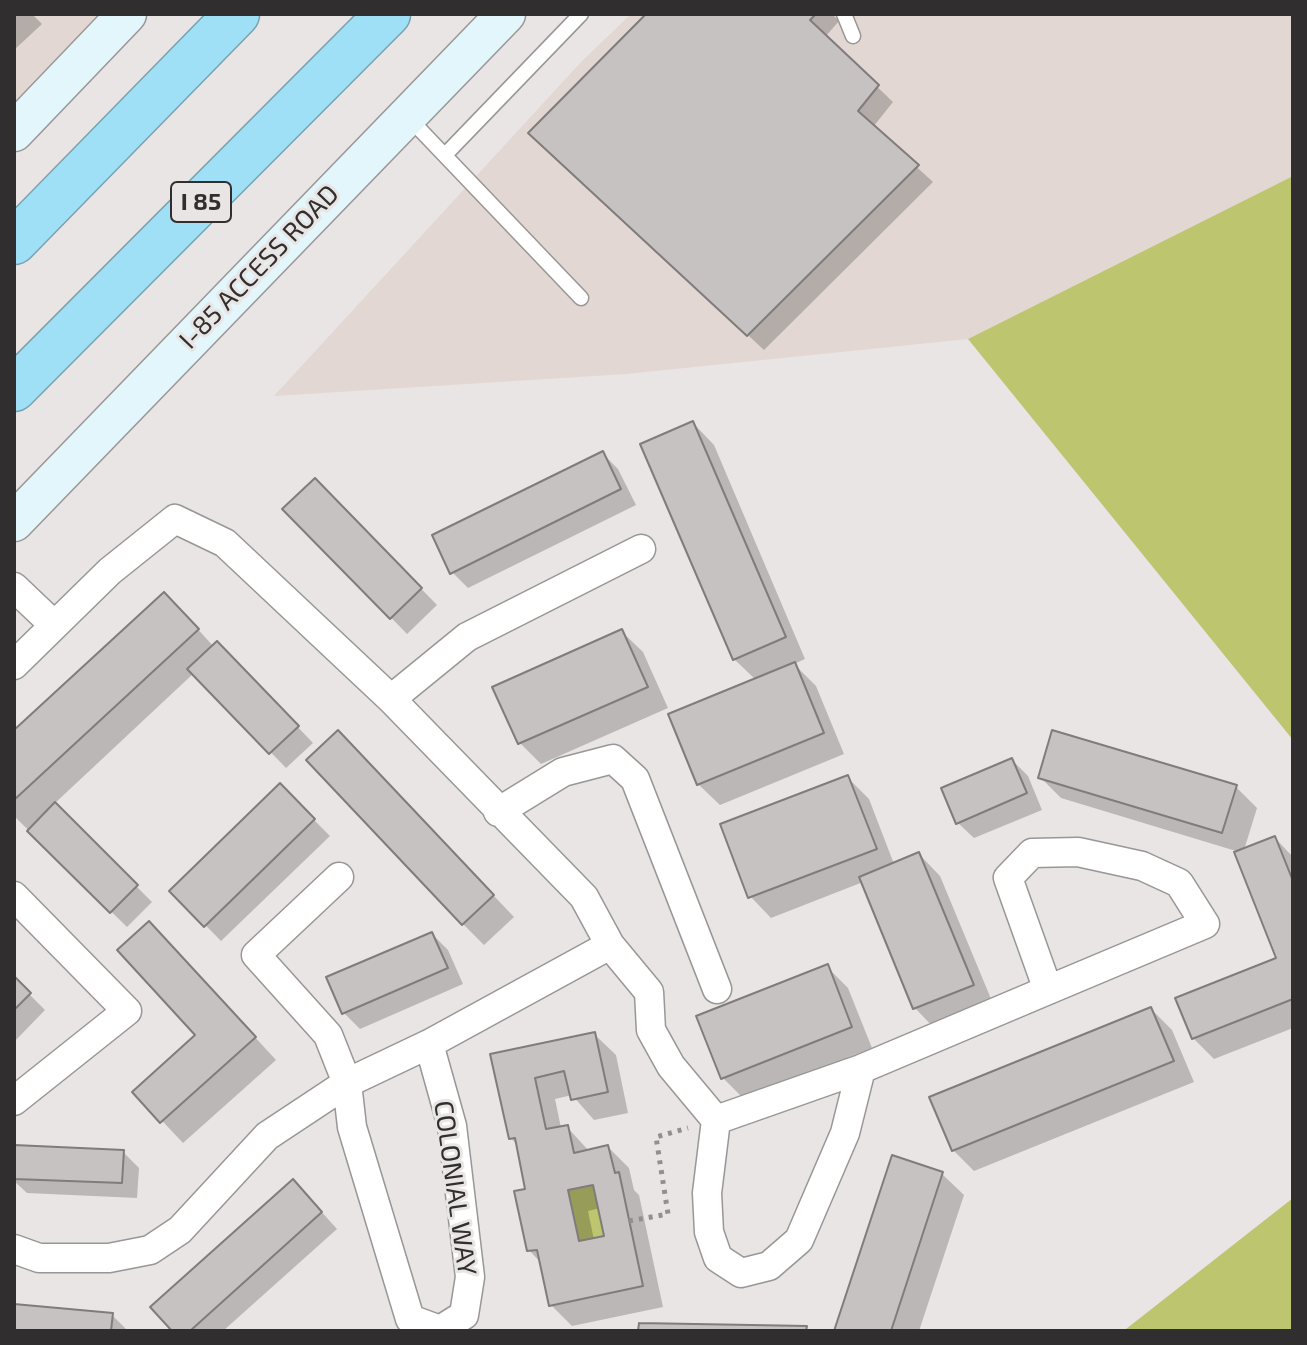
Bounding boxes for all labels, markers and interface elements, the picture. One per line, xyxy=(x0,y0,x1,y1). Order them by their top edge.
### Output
street label: I-85 ACCESS ROAD xyxy=(173,179,345,355)
road number: I 85 xyxy=(171,182,231,222)
street label: COLONIAL WAY xyxy=(427,1099,483,1277)

